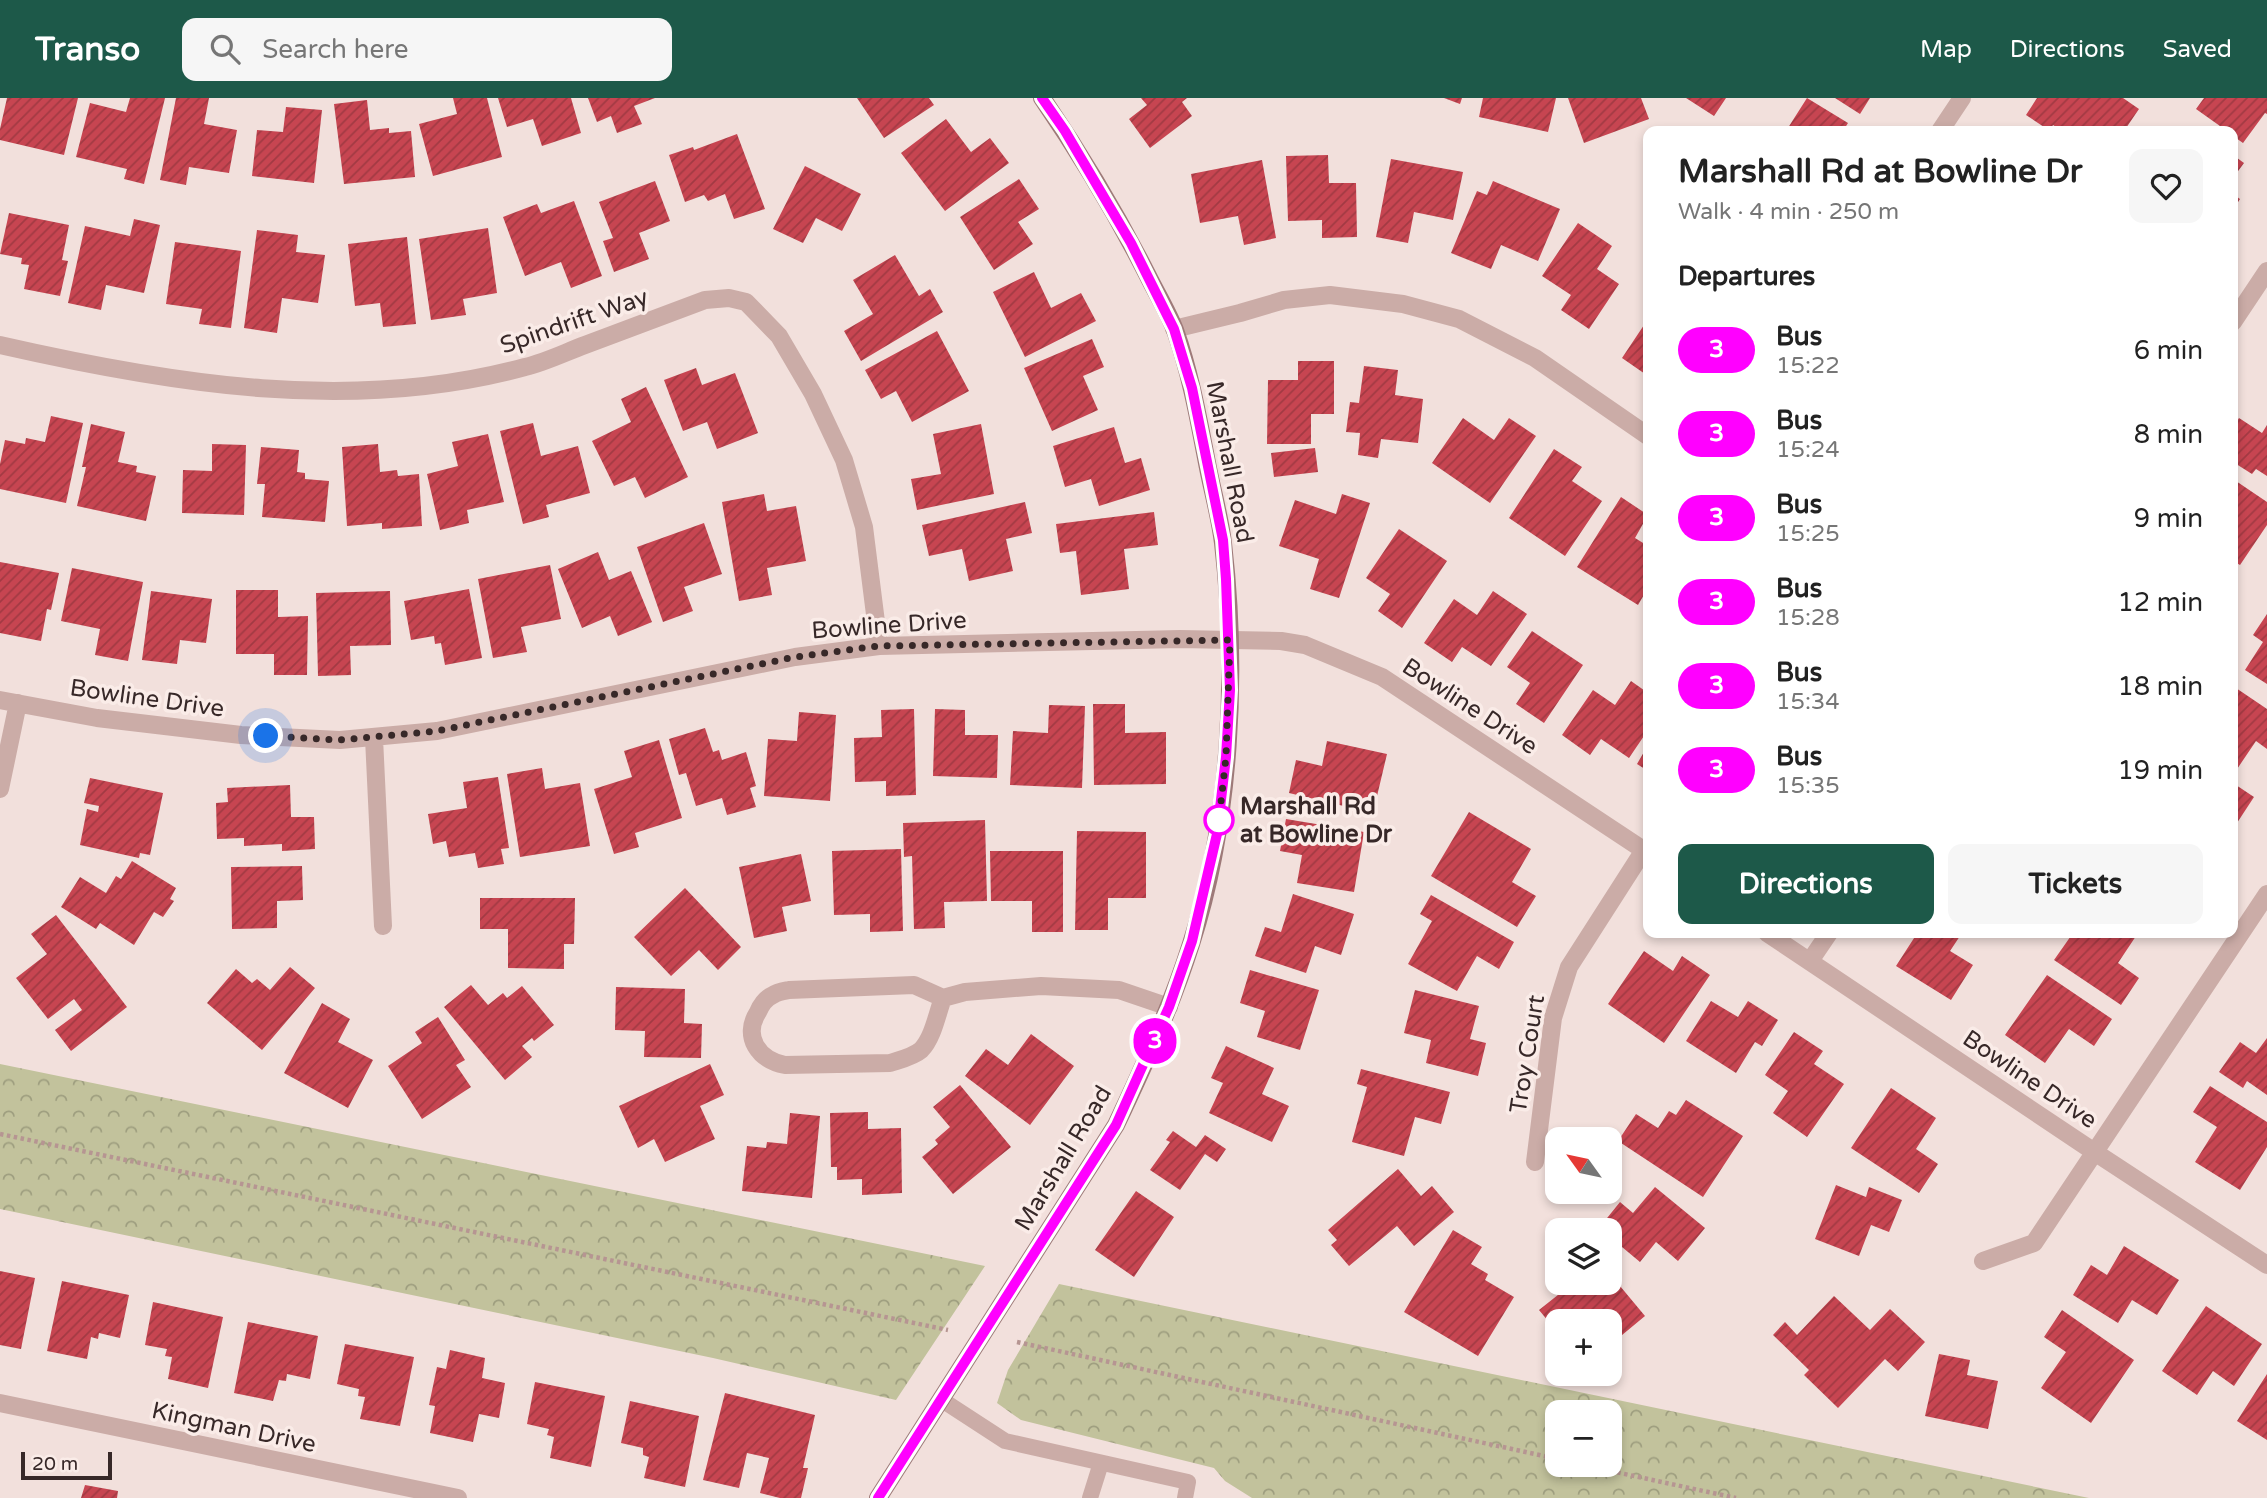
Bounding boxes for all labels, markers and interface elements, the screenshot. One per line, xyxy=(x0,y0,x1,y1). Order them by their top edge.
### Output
search box xyxy=(182,18,672,81)
text: Transo xyxy=(35,30,140,69)
icon: search xyxy=(206,30,244,68)
text: Search here xyxy=(262,34,409,65)
text: Map xyxy=(1920,35,1972,64)
text: Directions xyxy=(2010,35,2125,64)
text: Saved xyxy=(2163,35,2232,64)
button: heart xyxy=(2129,149,2203,223)
text: Marshall Rd at Bowline Dr xyxy=(1678,152,2082,191)
text: Walk · 4 min · 250 m xyxy=(1678,198,1899,226)
text: Departures xyxy=(1678,261,1815,292)
street label: Spindrift Way xyxy=(496,283,652,360)
text: Bus xyxy=(1776,321,1822,352)
text: 3 xyxy=(1709,335,1724,364)
text: 6 min xyxy=(2134,335,2203,366)
text: 15:22 xyxy=(1776,352,1840,380)
street label: Marshall Road xyxy=(1200,379,1259,545)
text: Bus xyxy=(1776,405,1822,436)
text: 3 xyxy=(1709,419,1724,448)
text: 8 min xyxy=(2134,419,2203,450)
text: 15:24 xyxy=(1776,436,1840,464)
text: Bus xyxy=(1776,489,1822,520)
text: 3 xyxy=(1709,503,1724,532)
text: 9 min xyxy=(2134,503,2203,534)
text: 15:25 xyxy=(1776,520,1840,548)
text: Bus xyxy=(1776,573,1822,604)
text: 3 xyxy=(1709,587,1724,616)
text: 12 min xyxy=(2117,587,2203,618)
text: 15:28 xyxy=(1776,604,1840,632)
street label: Bowline Drive xyxy=(810,606,968,645)
street label: Bowline Drive xyxy=(1397,652,1543,761)
text: Bus xyxy=(1776,657,1822,688)
text: 3 xyxy=(1709,671,1724,700)
text: 18 min xyxy=(2117,671,2203,702)
street label: Bowline Drive xyxy=(68,673,226,724)
text: 15:34 xyxy=(1776,688,1840,716)
your location xyxy=(248,718,283,753)
text: Bus xyxy=(1776,741,1822,772)
text: 3 xyxy=(1709,755,1724,784)
text: 19 min xyxy=(2117,755,2203,786)
text: 15:35 xyxy=(1776,772,1840,800)
place label: Marshall Rd at Bowline Dr xyxy=(1240,792,1393,849)
marker: Marshall Rd at Bowline Dr xyxy=(1204,805,1234,835)
button: Directions xyxy=(1678,844,1934,924)
button: Tickets xyxy=(1948,844,2203,924)
street label: Troy Court xyxy=(1504,993,1551,1115)
line badge: 3 xyxy=(1132,1018,1178,1064)
street label: Bowline Drive xyxy=(1957,1024,2102,1135)
text: 3 xyxy=(1147,1026,1163,1055)
street label: Marshall Road xyxy=(1009,1081,1118,1236)
north arrow xyxy=(1545,1127,1622,1204)
map controls xyxy=(1545,1127,1622,1477)
button: layers xyxy=(1545,1218,1622,1295)
button: + xyxy=(1545,1309,1622,1386)
street label: Kingman Drive xyxy=(149,1396,319,1459)
button: − xyxy=(1545,1400,1622,1477)
scale bar xyxy=(21,1449,112,1481)
text: 20 m xyxy=(32,1453,78,1475)

